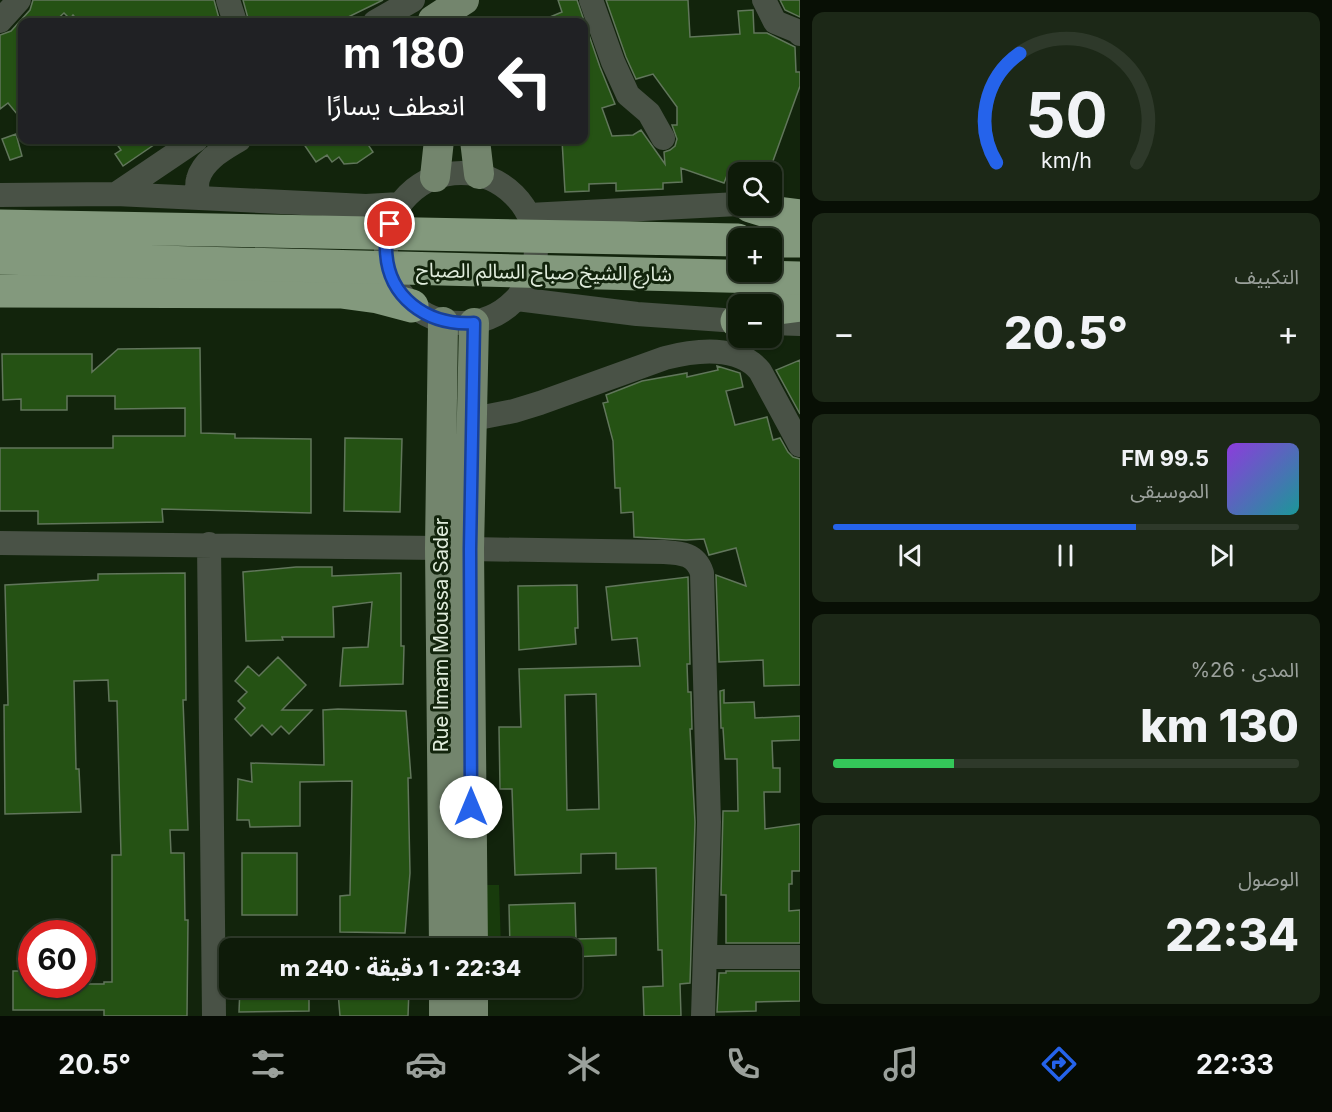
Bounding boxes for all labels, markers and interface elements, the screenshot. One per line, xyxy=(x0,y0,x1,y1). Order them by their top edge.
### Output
text: 180 m xyxy=(343,27,465,78)
icon: left xyxy=(486,42,564,120)
text: 50 xyxy=(1025,78,1107,153)
text: انعطف يسارًا xyxy=(326,89,465,122)
text: km/h xyxy=(1041,148,1091,174)
map controls xyxy=(728,162,782,348)
button: search xyxy=(728,162,782,216)
pin xyxy=(364,198,415,249)
icon: arrive xyxy=(373,207,406,240)
button: + xyxy=(728,228,782,282)
street label: شارع الشيخ صباح السالم الصباح xyxy=(416,258,672,289)
text: التكييف xyxy=(1235,265,1299,289)
button: − xyxy=(728,294,782,348)
text: 20.5° xyxy=(1004,305,1128,360)
text: − xyxy=(833,313,855,353)
text: + xyxy=(1277,313,1299,353)
text: 99.5 FM xyxy=(1121,445,1209,471)
text: الموسيقى xyxy=(1130,479,1209,503)
street label: Rue Imam Moussa Sader xyxy=(429,517,453,752)
icon: previous xyxy=(894,539,927,572)
icon: pause xyxy=(1049,539,1082,572)
icon: next xyxy=(1205,539,1238,572)
text: المدى · 26% xyxy=(1190,658,1299,682)
text: 130 km xyxy=(1140,698,1299,753)
position arrow xyxy=(439,775,503,839)
text: الوصول xyxy=(1238,867,1299,891)
text: 22:34 xyxy=(1165,907,1299,962)
speed limit sign: 60 xyxy=(18,920,96,998)
text: 22:34 · 1 دقيقة · 240 m xyxy=(280,955,521,981)
icon: filters xyxy=(247,1043,289,1085)
icon: car xyxy=(405,1043,447,1085)
icon: climate xyxy=(563,1043,605,1085)
icon: phone xyxy=(722,1043,764,1085)
icon: music xyxy=(880,1043,922,1085)
icon: directions xyxy=(1038,1043,1080,1085)
text: 20.5° xyxy=(58,1048,131,1081)
text: 22:33 xyxy=(1196,1048,1274,1081)

